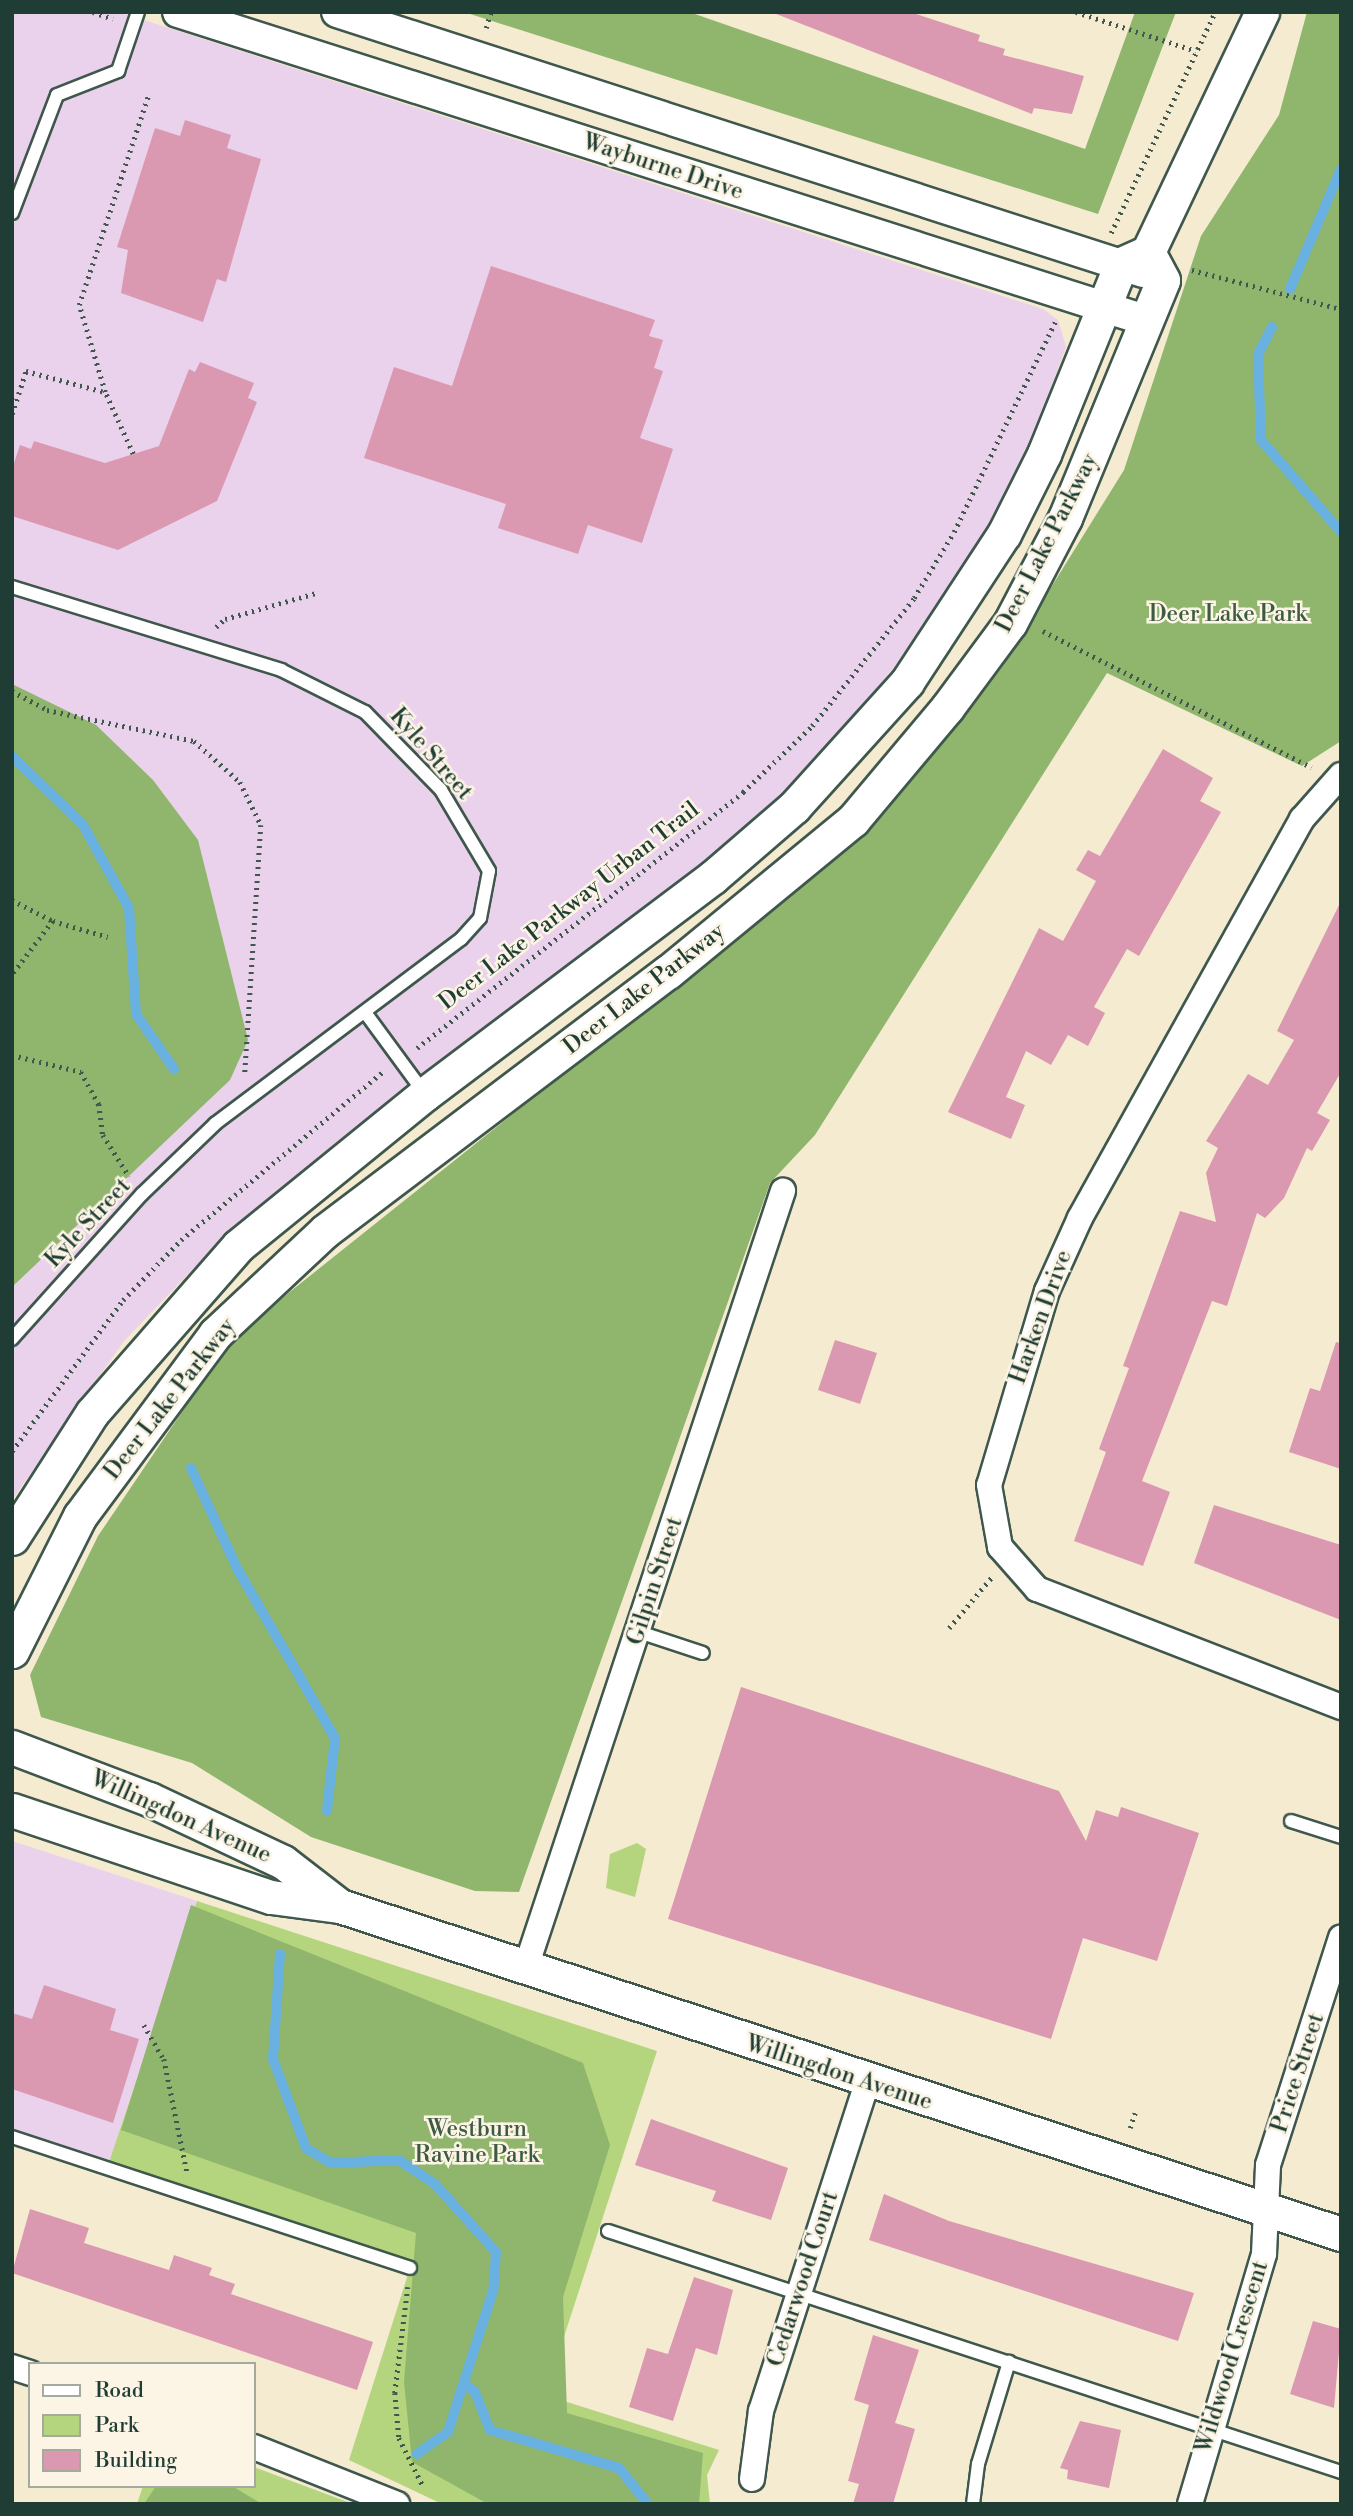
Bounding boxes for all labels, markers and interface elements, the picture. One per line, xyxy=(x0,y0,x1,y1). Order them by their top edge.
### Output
street label: Wayburne Drive xyxy=(579,128,747,206)
street label: Deer Lake Parkway xyxy=(990,449,1104,637)
park label: Deer Lake Park xyxy=(1149,600,1307,628)
street label: Kyle Street xyxy=(384,702,478,806)
street label: Deer Lake Parkway Urban Trail xyxy=(433,796,705,1016)
street label: Deer Lake Parkway xyxy=(558,917,730,1061)
street label: Kyle Street xyxy=(40,1172,136,1274)
street label: Harken Drive xyxy=(1004,1246,1078,1388)
street label: Deer Lake Parkway xyxy=(98,1313,242,1485)
street label: Gilpin Street xyxy=(621,1513,689,1649)
street label: Willingdon Avenue xyxy=(86,1765,276,1869)
street label: Price Street xyxy=(1266,2010,1330,2136)
street label: Willingdon Avenue xyxy=(742,2030,936,2116)
park label: Westburn Ravine Park xyxy=(415,2115,539,2169)
street label: Cedarwood Court xyxy=(762,2188,844,2370)
street label: Wildwood Crescent xyxy=(1190,2258,1274,2456)
legend xyxy=(28,2362,256,2488)
text: Road xyxy=(95,2378,144,2404)
text: Park xyxy=(95,2413,139,2439)
text: Building xyxy=(95,2448,177,2474)

